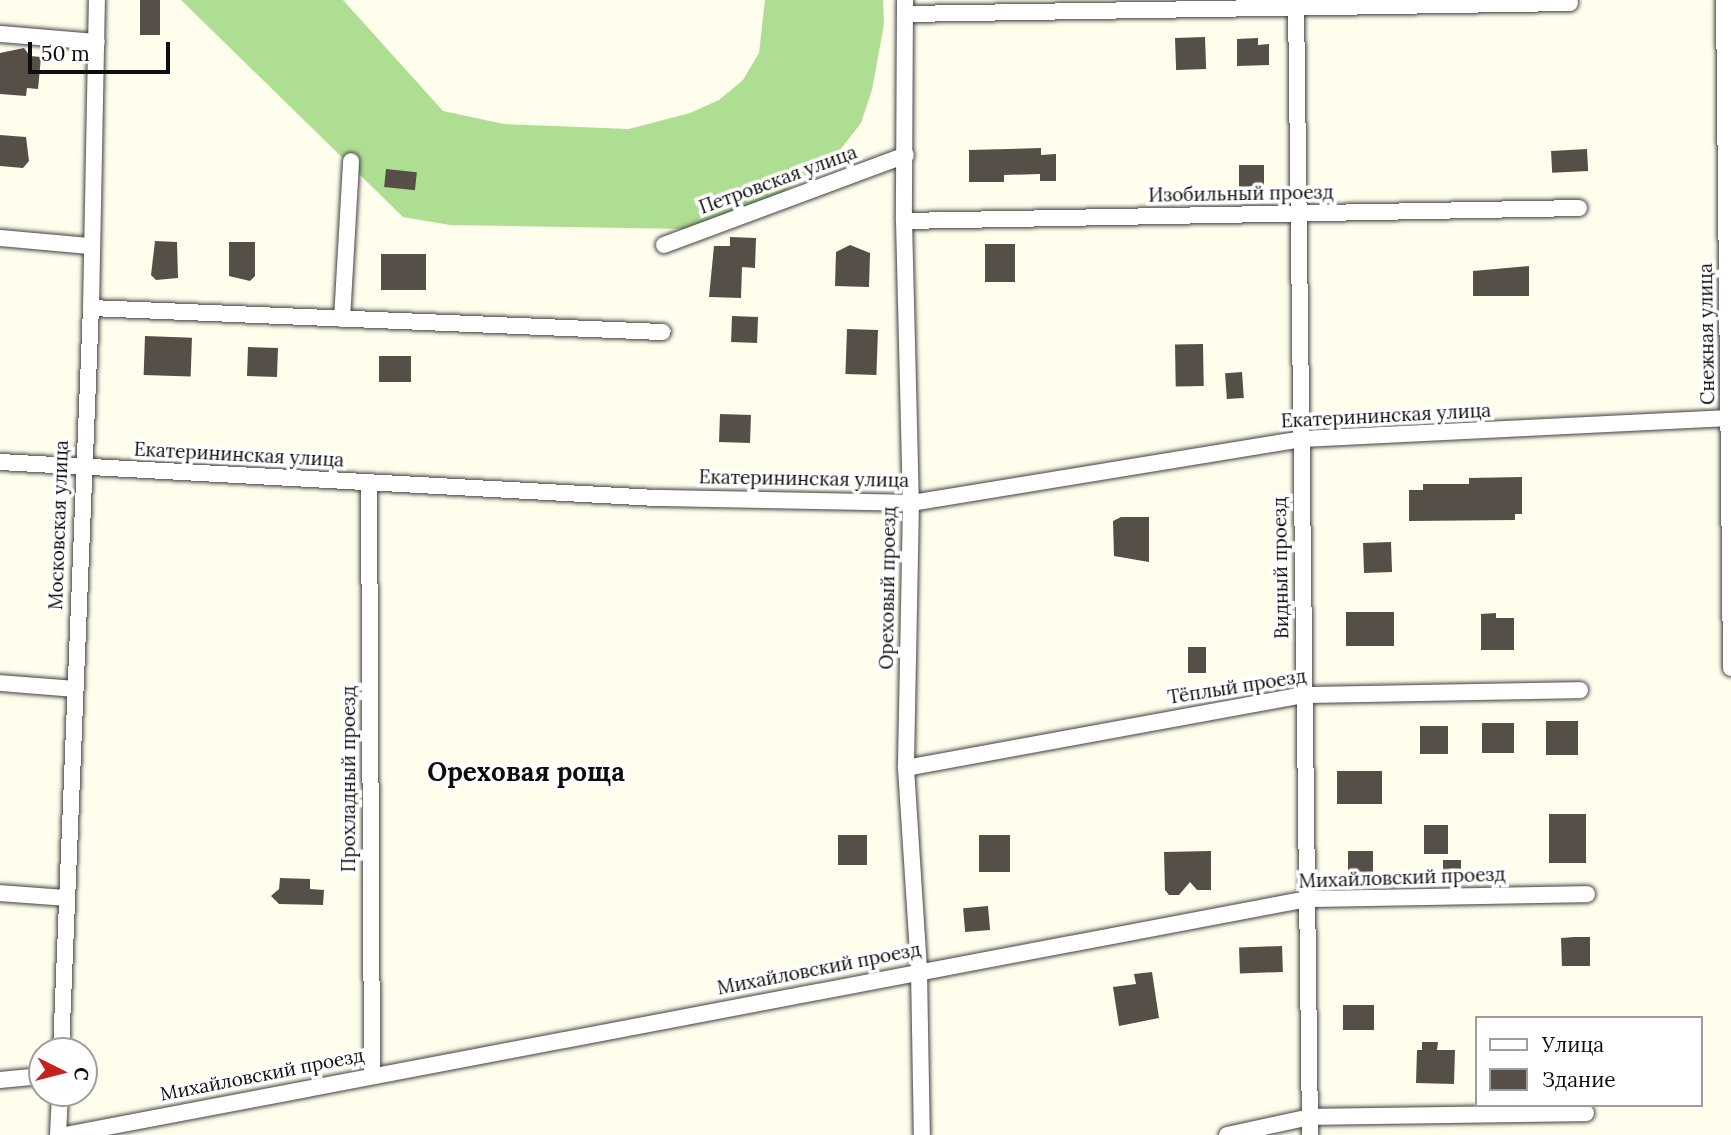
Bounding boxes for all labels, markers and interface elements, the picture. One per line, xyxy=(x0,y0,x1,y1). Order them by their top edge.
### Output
scale bar xyxy=(32,28,173,72)
text: 50 m xyxy=(41,40,90,67)
street label: Петровская улица xyxy=(696,141,860,219)
street label: Изобильный проезд xyxy=(1148,181,1334,207)
street label: Снежная улица xyxy=(1694,263,1720,405)
street label: Екатерининская улица xyxy=(1280,399,1492,433)
street label: Екатерининская улица xyxy=(133,438,345,472)
street label: Московская улица xyxy=(45,440,73,610)
street label: Екатерининская улица xyxy=(699,466,909,492)
street label: Видный проезд xyxy=(1268,497,1294,639)
street label: Ореховый проезд xyxy=(875,506,901,670)
street label: Тёплый проезд xyxy=(1166,665,1308,709)
street label: Прохладный проезд xyxy=(338,686,360,872)
district label: Ореховая роща xyxy=(427,756,625,788)
street label: Михайловский проезд xyxy=(1298,863,1506,893)
street label: Михайловский проезд xyxy=(715,938,923,1000)
legend xyxy=(1476,1016,1703,1107)
text: Улица xyxy=(1542,1031,1604,1058)
north arrow xyxy=(28,1037,98,1107)
street label: Михайловский проезд xyxy=(158,1044,366,1106)
text: С xyxy=(69,1066,95,1082)
text: Здание xyxy=(1542,1066,1616,1093)

